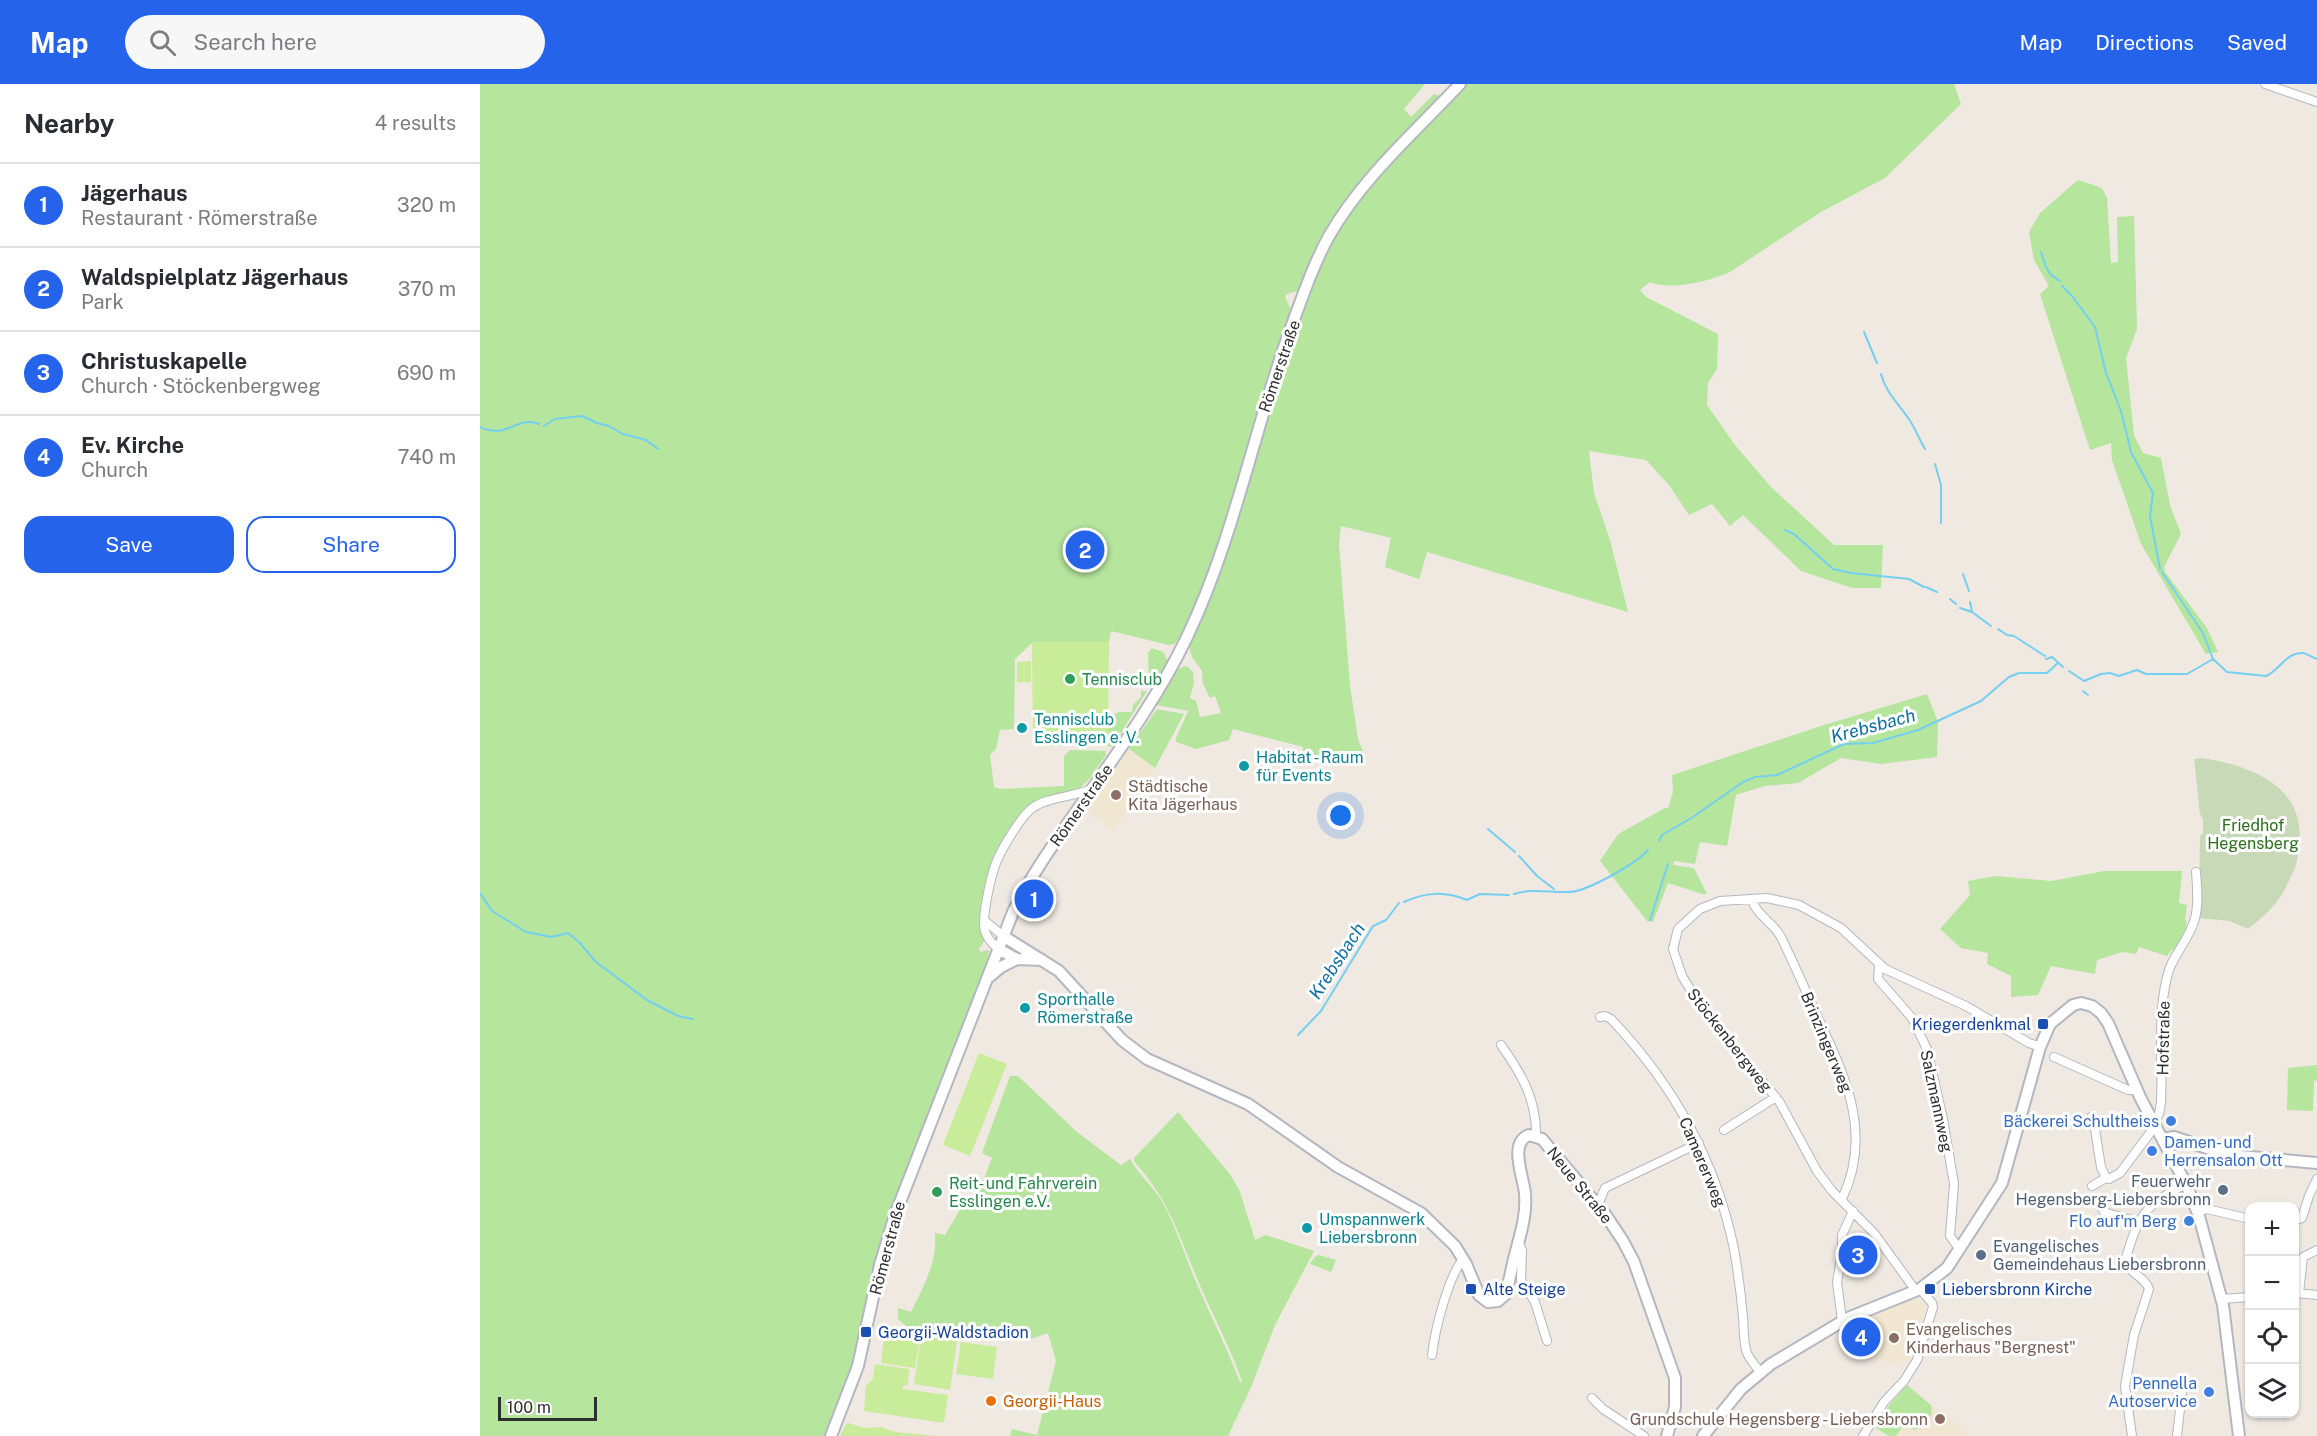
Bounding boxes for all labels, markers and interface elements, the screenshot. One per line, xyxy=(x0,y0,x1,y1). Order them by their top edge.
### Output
search box xyxy=(125,15,545,69)
text: Map xyxy=(30,26,89,59)
icon: search xyxy=(146,26,179,59)
text: Search here xyxy=(194,29,317,55)
text: Map xyxy=(2020,30,2062,55)
text: Directions xyxy=(2095,30,2194,55)
text: Saved xyxy=(2227,30,2287,55)
text: Nearby xyxy=(24,108,114,139)
text: 4 results xyxy=(375,111,456,135)
text: Jägerhaus xyxy=(81,180,188,206)
text: 1 xyxy=(39,193,48,217)
text: 320 m xyxy=(397,193,456,217)
text: Restaurant · Römerstraße xyxy=(81,206,318,230)
text: Waldspielplatz Jägerhaus xyxy=(81,264,348,290)
text: 2 xyxy=(37,277,50,301)
text: 370 m xyxy=(398,277,456,301)
text: Park xyxy=(81,290,124,314)
street label: Römerstraße xyxy=(1255,318,1304,415)
text: Christuskapelle xyxy=(81,348,247,374)
text: 3 xyxy=(37,361,50,385)
text: 690 m xyxy=(397,361,456,385)
text: Church · Stöckenbergweg xyxy=(81,374,321,398)
text: Ev. Kirche xyxy=(81,432,184,458)
text: 4 xyxy=(37,445,50,469)
text: 740 m xyxy=(398,445,456,469)
text: Church xyxy=(81,458,148,482)
button: Save xyxy=(24,516,234,573)
button: Share xyxy=(246,516,456,573)
pin: 2 xyxy=(1066,528,1104,572)
place label: Tennisclub xyxy=(1082,670,1162,689)
marker: Tennisclub xyxy=(1063,672,1077,686)
water label: Krebsbach xyxy=(1828,704,1918,747)
place label: Tennisclub Esslingen e. V. xyxy=(1034,710,1139,747)
marker: Tennisclub Esslingen e. V. xyxy=(1015,721,1029,735)
place label: Habitat - Raum für Events xyxy=(1256,748,1364,785)
marker: Habitat - Raum für Events xyxy=(1237,759,1251,773)
street label: Römerstraße xyxy=(1046,760,1117,850)
place label: Städtische Kita Jägerhaus xyxy=(1128,777,1237,814)
marker: Städtische Kita Jägerhaus xyxy=(1109,788,1123,802)
your location xyxy=(1326,801,1355,830)
park label: Friedhof Hegensberg xyxy=(2207,816,2299,853)
pin: 1 xyxy=(1014,876,1054,922)
water label: Krebsbach xyxy=(1304,919,1369,1003)
street label: Stöckenbergweg xyxy=(1683,984,1776,1096)
street label: Brinzingerweg xyxy=(1797,989,1856,1096)
place label: Sporthalle Römerstraße xyxy=(1037,990,1133,1027)
marker: Sporthalle Römerstraße xyxy=(1018,1001,1032,1015)
street label: Hofstraße xyxy=(2153,1001,2174,1075)
place label: Kriegerdenkmal xyxy=(1912,1015,2031,1034)
marker: Kriegerdenkmal xyxy=(2036,1017,2050,1031)
street label: Salzmannweg xyxy=(1916,1048,1957,1154)
place label: Bäckerei Schultheiss xyxy=(2003,1112,2159,1131)
street label: Camererweg xyxy=(1675,1114,1730,1210)
marker: Bäckerei Schultheiss xyxy=(2164,1114,2178,1128)
place label: Damen- und Herrensalon Ott xyxy=(2164,1133,2283,1170)
street label: Neue Straße xyxy=(1543,1143,1616,1227)
marker: Damen- und Herrensalon Ott xyxy=(2145,1144,2159,1158)
place label: Feuerwehr Hegensberg-Liebersbronn xyxy=(2016,1172,2211,1209)
place label: Reit- und Fahrverein Esslingen e.V. xyxy=(949,1174,1097,1211)
marker: Feuerwehr Hegensberg-Liebersbronn xyxy=(2216,1183,2230,1197)
marker: Reit- und Fahrverein Esslingen e.V. xyxy=(930,1185,944,1199)
street label: Römerstraße xyxy=(866,1199,909,1297)
map controls xyxy=(2245,1202,2299,1418)
button: + xyxy=(2245,1202,2299,1256)
place label: Umspannwerk Liebersbronn xyxy=(1319,1210,1425,1247)
place label: Flo auf'm Berg xyxy=(2069,1212,2177,1231)
marker: Flo auf'm Berg xyxy=(2182,1214,2196,1228)
marker: Umspannwerk Liebersbronn xyxy=(1300,1221,1314,1235)
pin: 3 xyxy=(1838,1232,1878,1278)
place label: Evangelisches Gemeindehaus Liebersbronn xyxy=(1993,1237,2206,1274)
marker: Evangelisches Gemeindehaus Liebersbronn xyxy=(1974,1248,1988,1262)
button: − xyxy=(2245,1256,2299,1310)
place label: Alte Steige xyxy=(1483,1280,1566,1299)
place label: Liebersbronn Kirche xyxy=(1942,1280,2092,1299)
marker: Alte Steige xyxy=(1464,1282,1478,1296)
marker: Liebersbronn Kirche xyxy=(1923,1282,1937,1296)
button: locate xyxy=(2245,1310,2299,1364)
pin: 4 xyxy=(1842,1314,1880,1360)
place label: Evangelisches Kinderhaus "Bergnest" xyxy=(1906,1320,2076,1357)
place label: Georgii-Waldstadion xyxy=(878,1323,1029,1342)
marker: Georgii-Waldstadion xyxy=(859,1325,873,1339)
marker: Evangelisches Kinderhaus "Bergnest" xyxy=(1887,1331,1901,1345)
button: layers xyxy=(2245,1364,2299,1418)
place label: Pennella Autoservice xyxy=(2108,1374,2197,1411)
marker: Pennella Autoservice xyxy=(2202,1385,2216,1399)
place label: Georgii-Haus xyxy=(1003,1392,1101,1411)
scale bar xyxy=(498,1394,597,1422)
marker: Georgii-Haus xyxy=(984,1394,998,1408)
text: 100 m xyxy=(507,1398,551,1417)
place label: Grundschule Hegensberg - Liebersbronn xyxy=(1630,1410,1928,1429)
marker: Grundschule Hegensberg - Liebersbronn xyxy=(1933,1412,1947,1426)

